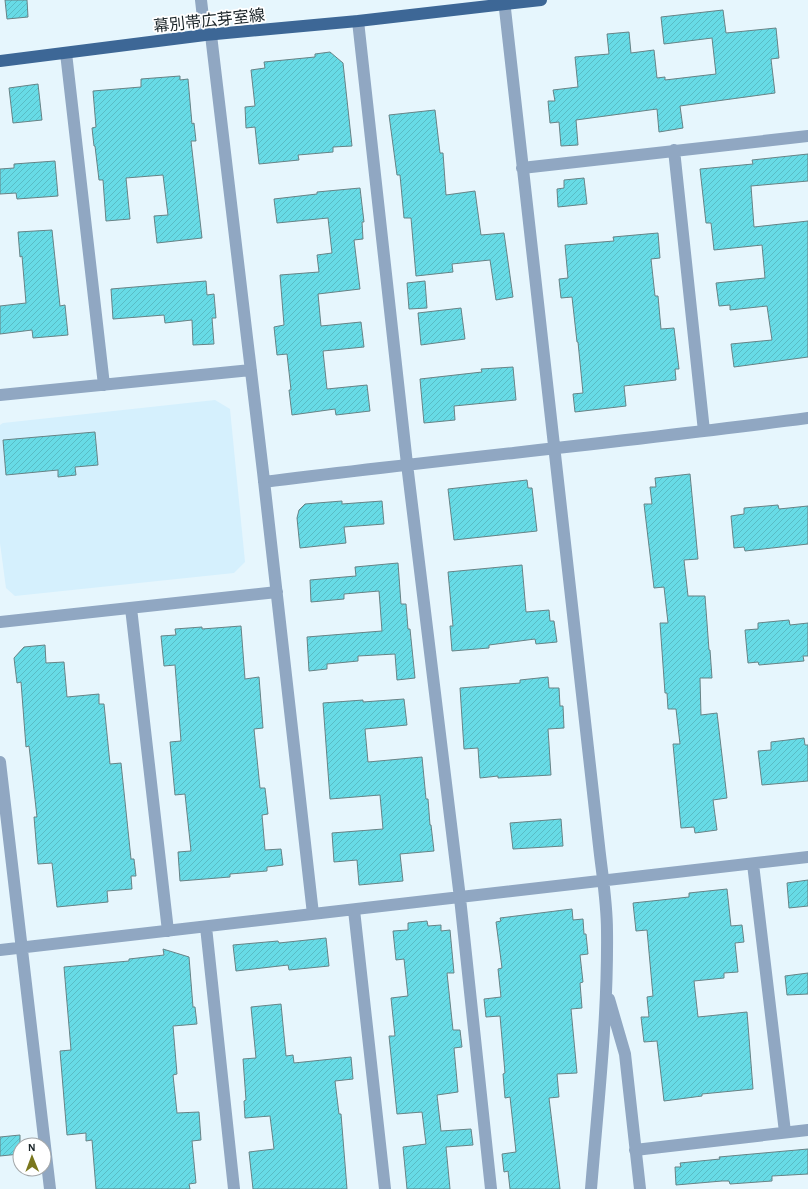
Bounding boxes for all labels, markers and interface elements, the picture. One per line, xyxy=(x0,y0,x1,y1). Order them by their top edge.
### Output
street label: 幕別帯広芽室線 xyxy=(152,6,266,35)
north arrow xyxy=(12,1137,52,1177)
text: N xyxy=(28,1142,36,1153)

